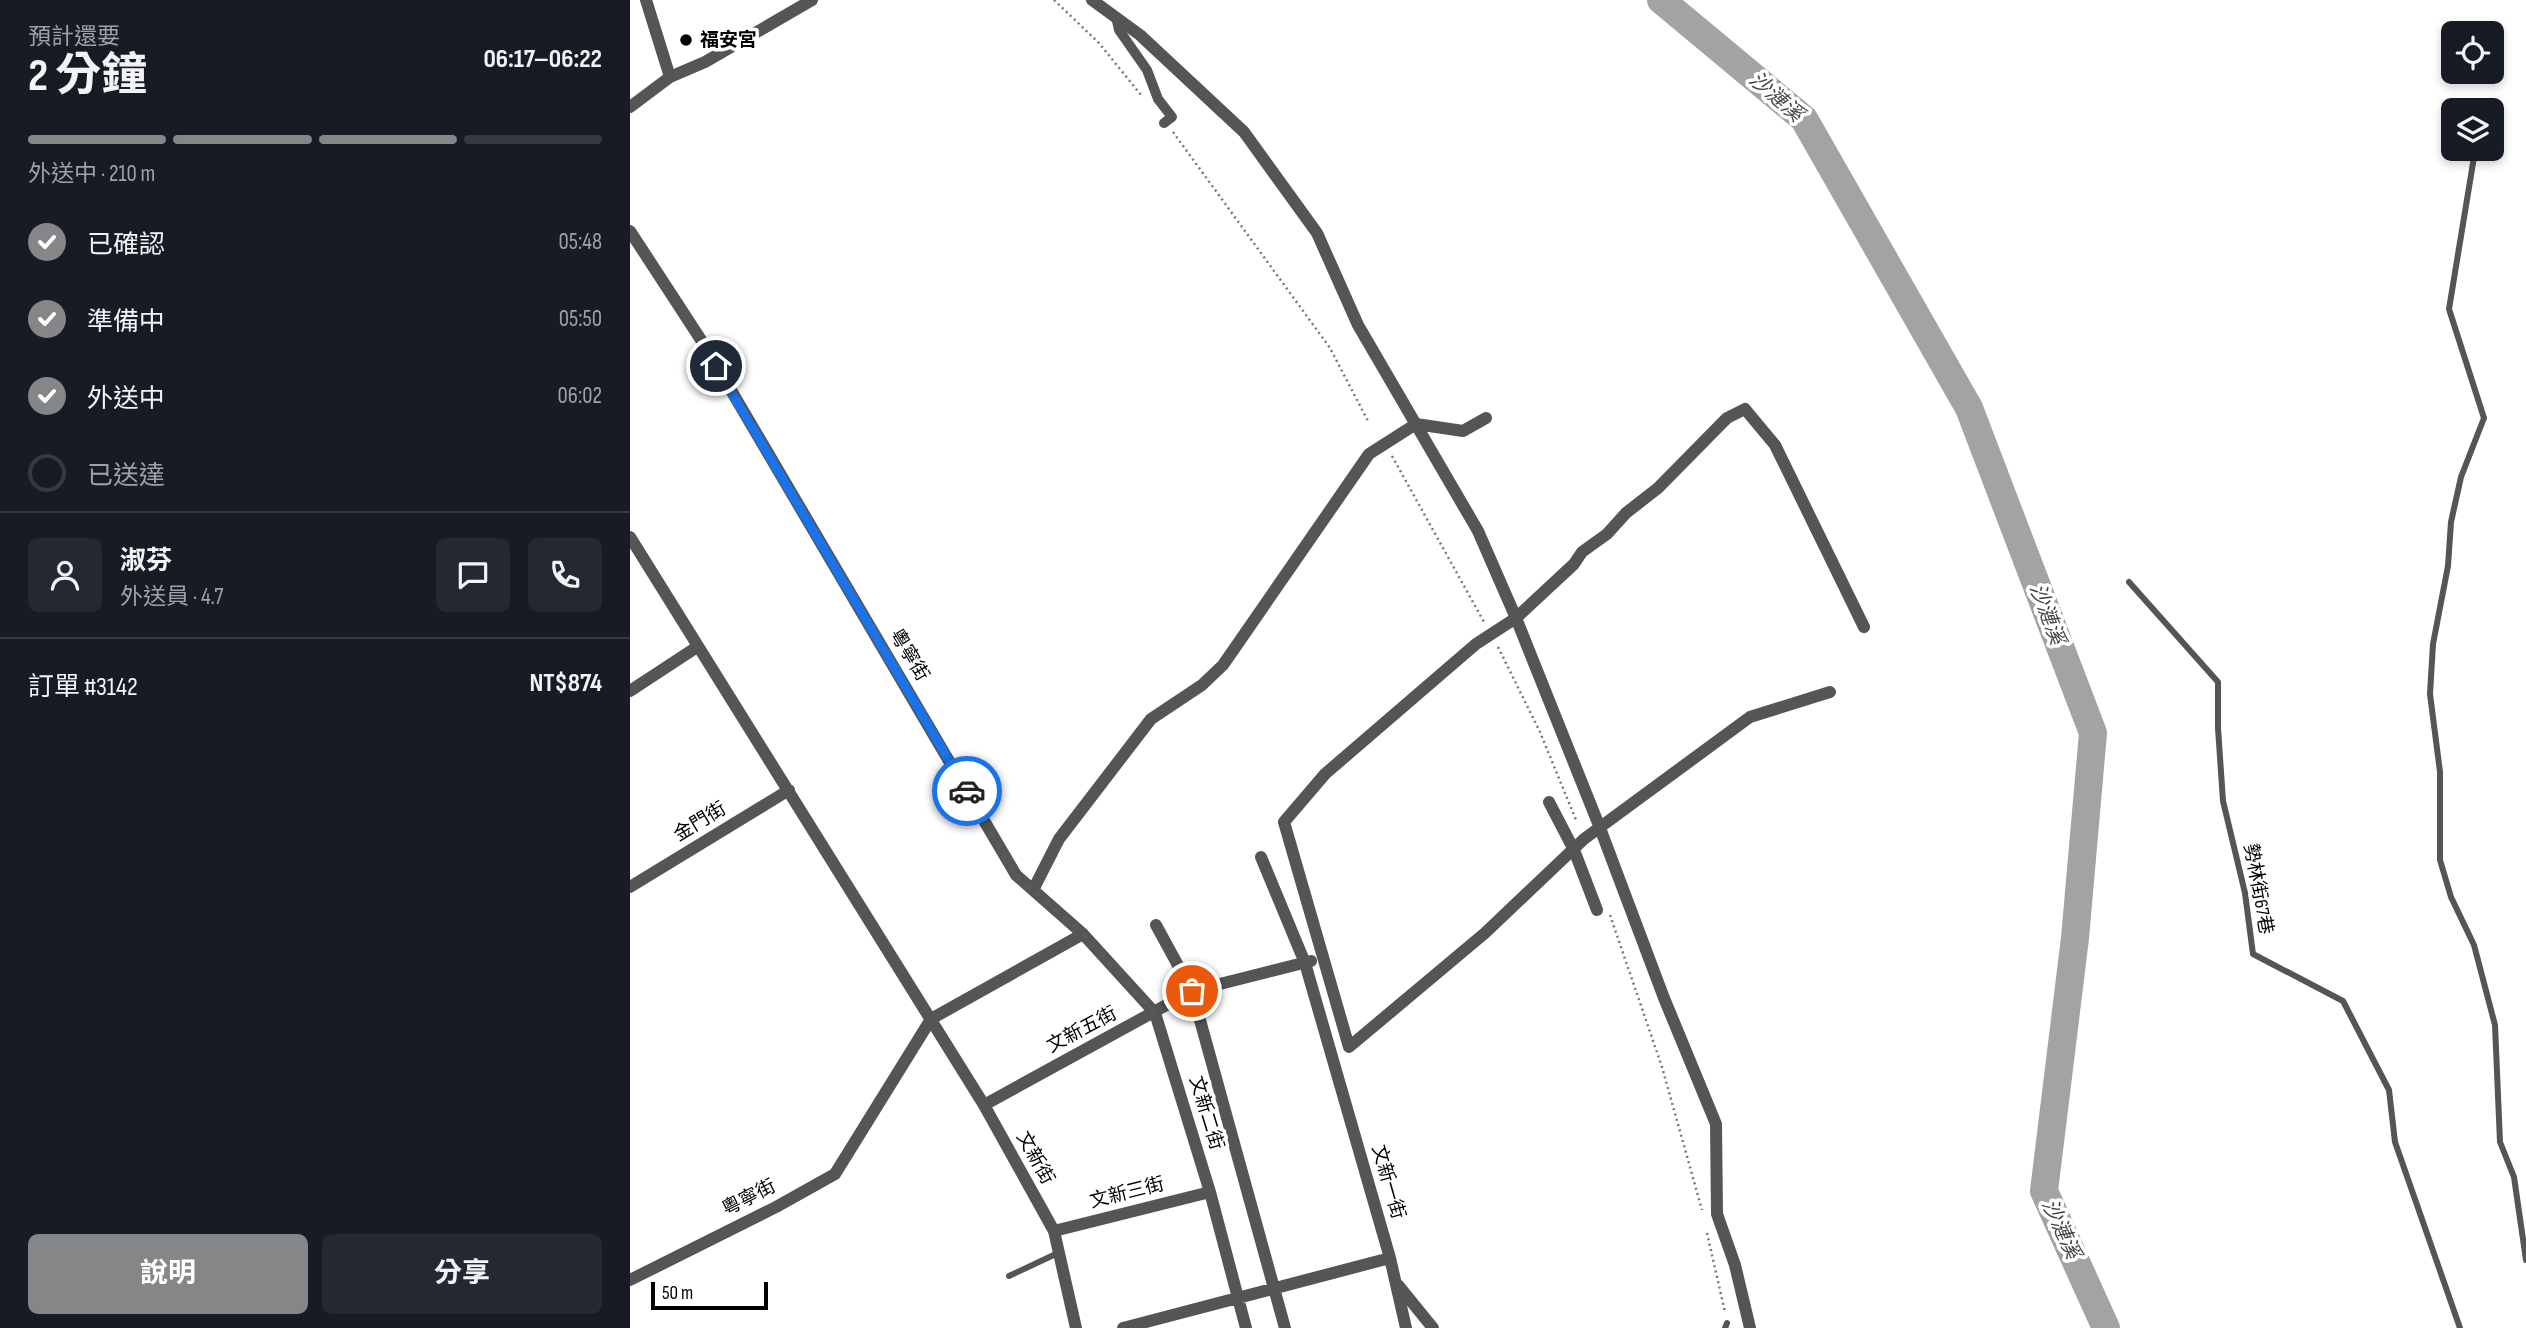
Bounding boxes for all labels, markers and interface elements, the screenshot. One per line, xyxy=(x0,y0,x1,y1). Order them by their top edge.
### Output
map controls xyxy=(2441,21,2504,161)
button: locate xyxy=(2441,21,2504,84)
text: 預計還要 xyxy=(28,23,120,51)
place label: 福安宮 xyxy=(700,29,757,52)
marker: 福安宮 xyxy=(678,32,694,48)
text: 06:17–06:22 xyxy=(483,44,602,75)
text: 2 分鐘 xyxy=(28,49,147,104)
water label: 沙漣溪 xyxy=(1744,67,1810,129)
button: layers xyxy=(2441,98,2504,161)
text: 外送中 · 210 m xyxy=(28,160,155,188)
icon: check xyxy=(28,223,66,261)
text: 05:48 xyxy=(558,228,602,256)
text: 已確認 xyxy=(87,230,165,261)
icon: check xyxy=(28,300,66,338)
text: 05:50 xyxy=(559,305,602,333)
text: 準備中 xyxy=(87,307,165,338)
pin xyxy=(686,336,746,396)
icon: home xyxy=(697,347,735,385)
icon: check xyxy=(28,377,66,415)
text: 06:02 xyxy=(558,382,602,410)
text: 外送中 xyxy=(87,384,165,415)
text: 已送達 xyxy=(87,461,165,492)
button: person xyxy=(28,538,102,612)
button: chat xyxy=(436,538,510,612)
button: phone xyxy=(528,538,602,612)
text: 淑芬 xyxy=(120,546,172,577)
water label: 沙漣溪 xyxy=(2024,580,2071,651)
text: 外送員 · 4.7 xyxy=(120,583,223,611)
street label: 粵寧街 xyxy=(884,625,934,685)
text: NT$874 xyxy=(529,668,602,699)
text: 訂單 #3142 xyxy=(28,672,138,703)
courier xyxy=(932,756,1002,826)
icon: car xyxy=(948,772,986,810)
street label: 金門街 xyxy=(670,797,730,847)
street label: 勢林街67巷 xyxy=(2239,842,2277,936)
pin xyxy=(1162,961,1222,1021)
icon: bag xyxy=(1173,972,1211,1010)
street label: 文新五街 xyxy=(1043,1002,1121,1058)
street label: 文新二街 xyxy=(1184,1073,1228,1153)
street label: 文新街 xyxy=(1011,1127,1059,1189)
street label: 文新一街 xyxy=(1366,1142,1410,1222)
street label: 文新三街 xyxy=(1087,1173,1167,1213)
street label: 粵寧街 xyxy=(718,1175,780,1221)
water label: 沙漣溪 xyxy=(2036,1195,2087,1266)
button: 說明 xyxy=(28,1234,308,1314)
button: 分享 xyxy=(322,1234,602,1314)
scale bar xyxy=(651,1279,768,1311)
text: 50 m xyxy=(662,1282,693,1305)

